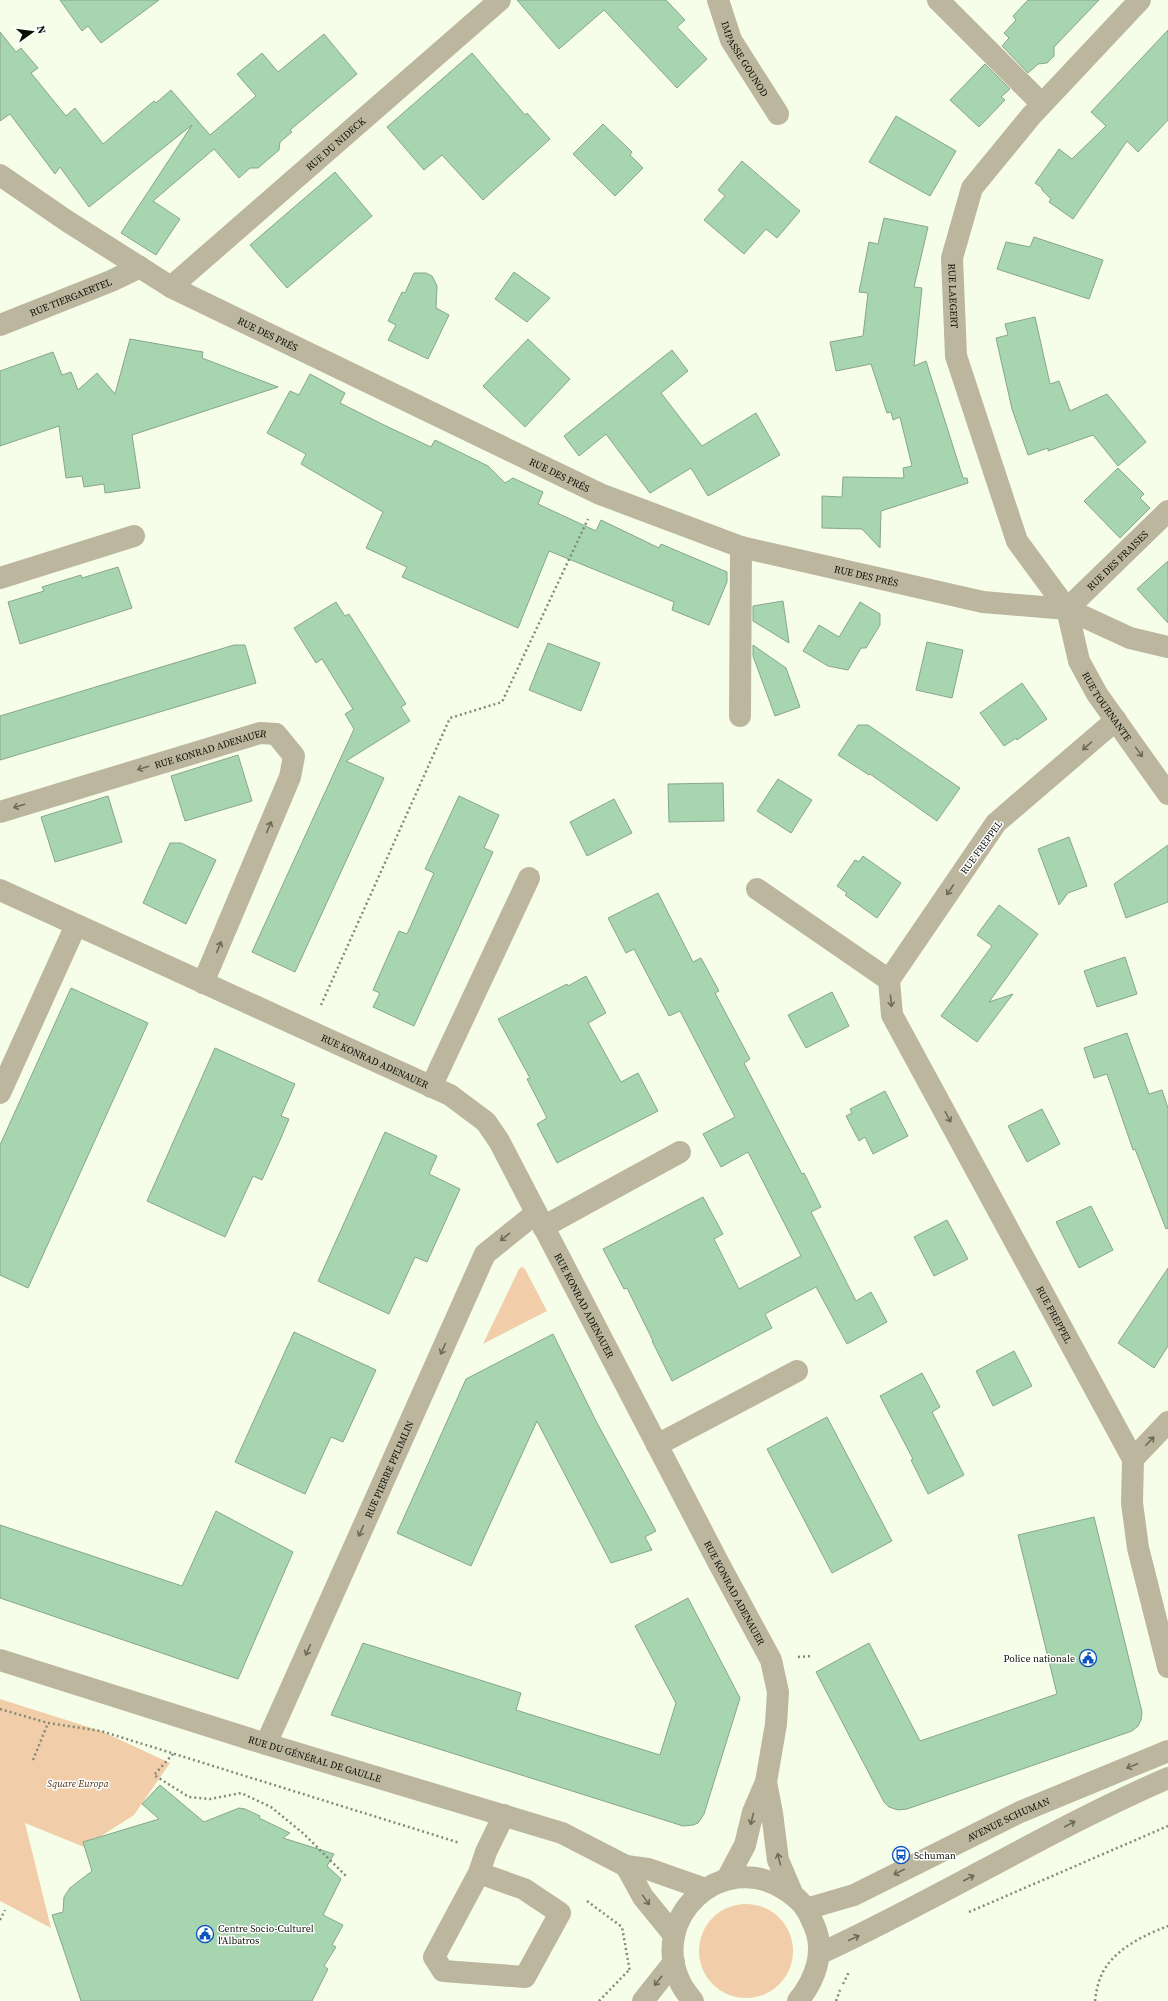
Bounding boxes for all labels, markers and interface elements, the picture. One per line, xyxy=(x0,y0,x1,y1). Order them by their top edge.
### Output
north arrow xyxy=(12,12,52,52)
street label: IMPASSE GOUNOD xyxy=(718,19,771,99)
text: N xyxy=(33,24,49,35)
street label: RUE DU NIDECK xyxy=(303,114,368,174)
street label: RUE LAEGERT xyxy=(945,263,961,329)
street label: RUE TIERGAERTEL xyxy=(28,275,114,320)
street label: RUE DES PRÉS xyxy=(235,314,300,354)
street label: RUE DES PRÉS xyxy=(527,455,592,495)
street label: RUE DES FRAISES xyxy=(1084,528,1151,593)
street label: RUE DES PRÉS xyxy=(833,562,900,590)
street label: RUE TOURNANTE xyxy=(1079,669,1134,744)
street label: RUE KONRAD ADENAUER xyxy=(153,727,267,772)
one-way arrow xyxy=(1081,741,1092,750)
one-way arrow xyxy=(1135,747,1143,758)
one-way arrow xyxy=(137,765,150,772)
one-way arrow xyxy=(13,803,26,810)
street label: RUE FREPPEL xyxy=(958,818,1005,877)
one-way arrow xyxy=(266,822,273,834)
one-way arrow xyxy=(946,884,954,896)
one-way arrow xyxy=(215,941,223,953)
one-way arrow xyxy=(888,994,895,1007)
street label: RUE KONRAD ADENAUER xyxy=(319,1031,431,1092)
one-way arrow xyxy=(944,1111,952,1123)
one-way arrow xyxy=(500,1233,511,1242)
street label: RUE KONRAD ADENAUER xyxy=(551,1251,617,1361)
street label: RUE FREPPEL xyxy=(1033,1284,1075,1346)
one-way arrow xyxy=(439,1342,446,1354)
street label: RUE PIERRE PFLIMLIN xyxy=(362,1419,417,1520)
one-way arrow xyxy=(1146,1436,1155,1446)
one-way arrow xyxy=(357,1525,364,1537)
street label: RUE KONRAD ADENAUER xyxy=(701,1538,768,1648)
one-way arrow xyxy=(304,1644,311,1656)
public building icon: Police nationale xyxy=(1078,1648,1098,1668)
place label: Police nationale xyxy=(1004,1652,1075,1665)
street label: RUE DU GÉNÉRAL DE GAULLE xyxy=(247,1733,383,1785)
one-way arrow xyxy=(1126,1762,1138,1770)
park label: Square Europa xyxy=(47,1777,109,1790)
street label: AVENUE SCHUMAN xyxy=(965,1794,1052,1845)
one-way arrow xyxy=(747,1812,755,1825)
one-way arrow xyxy=(1064,1820,1076,1828)
bus stop icon: Schuman xyxy=(891,1845,911,1865)
place label: Schuman xyxy=(914,1849,956,1862)
one-way arrow xyxy=(775,1853,782,1866)
one-way arrow xyxy=(894,1869,906,1877)
one-way arrow xyxy=(963,1873,975,1881)
one-way arrow xyxy=(642,1894,650,1905)
place label: Centre Socio-Culturel l'Albatros xyxy=(218,1922,314,1947)
public building icon: Centre Socio-Culturel l'Albatros xyxy=(195,1924,215,1944)
one-way arrow xyxy=(848,1934,860,1941)
one-way arrow xyxy=(654,1976,663,1987)

